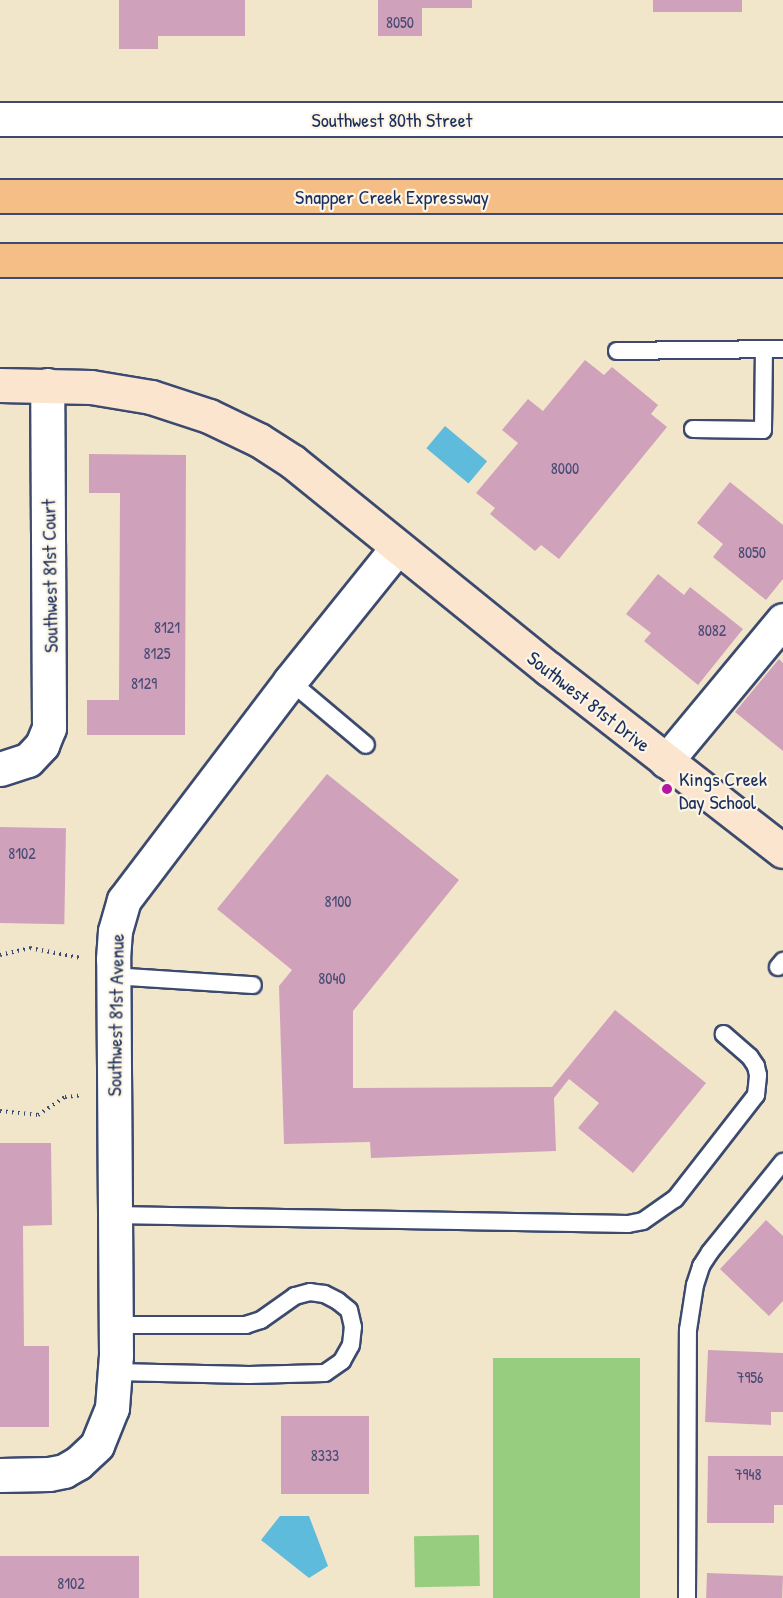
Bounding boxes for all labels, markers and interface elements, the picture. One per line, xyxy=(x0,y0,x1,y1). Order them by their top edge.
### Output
house number: 8050 xyxy=(386,12,414,32)
street label: Southwest 80th Street xyxy=(312,107,472,131)
street label: Snapper Creek Expressway xyxy=(295,184,489,208)
house number: 8000 xyxy=(551,458,579,478)
street label: Southwest 81st Court xyxy=(36,499,62,653)
house number: 8050 xyxy=(738,542,766,562)
house number: 8121 xyxy=(154,617,180,637)
house number: 8082 xyxy=(698,620,726,640)
house number: 8125 xyxy=(144,643,170,663)
street label: Southwest 81st Drive xyxy=(523,645,655,757)
house number: 8129 xyxy=(131,673,157,693)
place label: Kings Creek Day School xyxy=(679,766,767,813)
marker: Kings Creek Day School xyxy=(660,782,674,796)
house number: 8102 xyxy=(8,843,36,863)
house number: 8100 xyxy=(324,891,352,911)
street label: Southwest 81st Avenue xyxy=(102,933,128,1097)
house number: 8040 xyxy=(318,968,346,988)
house number: 7956 xyxy=(737,1367,763,1387)
house number: 8333 xyxy=(311,1445,339,1465)
house number: 7948 xyxy=(735,1464,761,1484)
house number: 8102 xyxy=(57,1573,85,1593)

